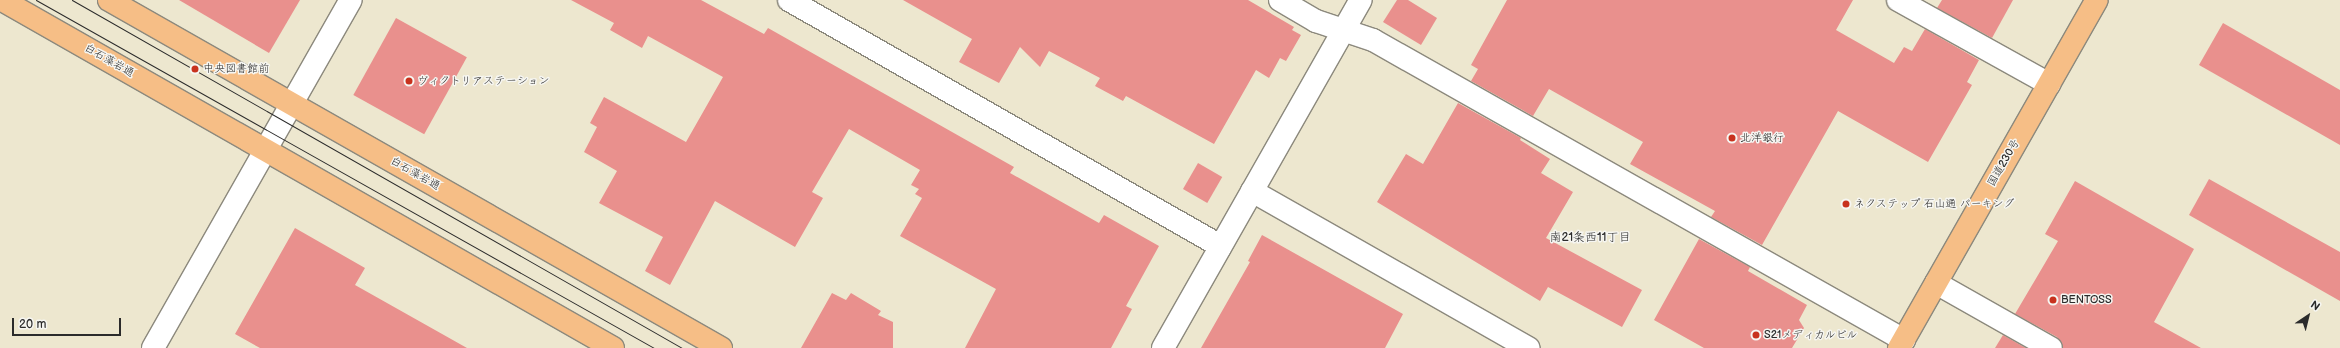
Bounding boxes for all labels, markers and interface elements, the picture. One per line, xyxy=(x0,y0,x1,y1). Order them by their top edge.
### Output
street label: 白石藻岩通 xyxy=(82,42,136,80)
place label: 中央図書館前 xyxy=(203,62,269,76)
marker: 中央図書館前 xyxy=(190,64,200,74)
place label: ヴィクトリアステーション xyxy=(417,74,549,88)
marker: ヴィクトリアステーション xyxy=(404,76,414,86)
place label: 北洋銀行 xyxy=(1740,131,1784,145)
marker: 北洋銀行 xyxy=(1727,133,1737,143)
street label: 国道230号 xyxy=(1985,137,2023,189)
street label: 白石藻岩通 xyxy=(388,155,442,193)
place label: ネクステップ 石山通 パーキング xyxy=(1854,197,2014,211)
marker: ネクステップ 石山通 パーキング xyxy=(1841,199,1851,209)
district label: 南21条西11丁目 xyxy=(1550,231,1630,245)
place label: BENTOSS xyxy=(2061,293,2112,307)
marker: BENTOSS xyxy=(2048,295,2058,305)
north arrow xyxy=(2288,296,2328,336)
text: N xyxy=(2308,298,2322,313)
scale bar xyxy=(14,310,123,336)
text: 20 m xyxy=(19,317,46,332)
place label: S21メディカルビル xyxy=(1764,328,1858,342)
marker: S21メディカルビル xyxy=(1751,330,1761,340)

